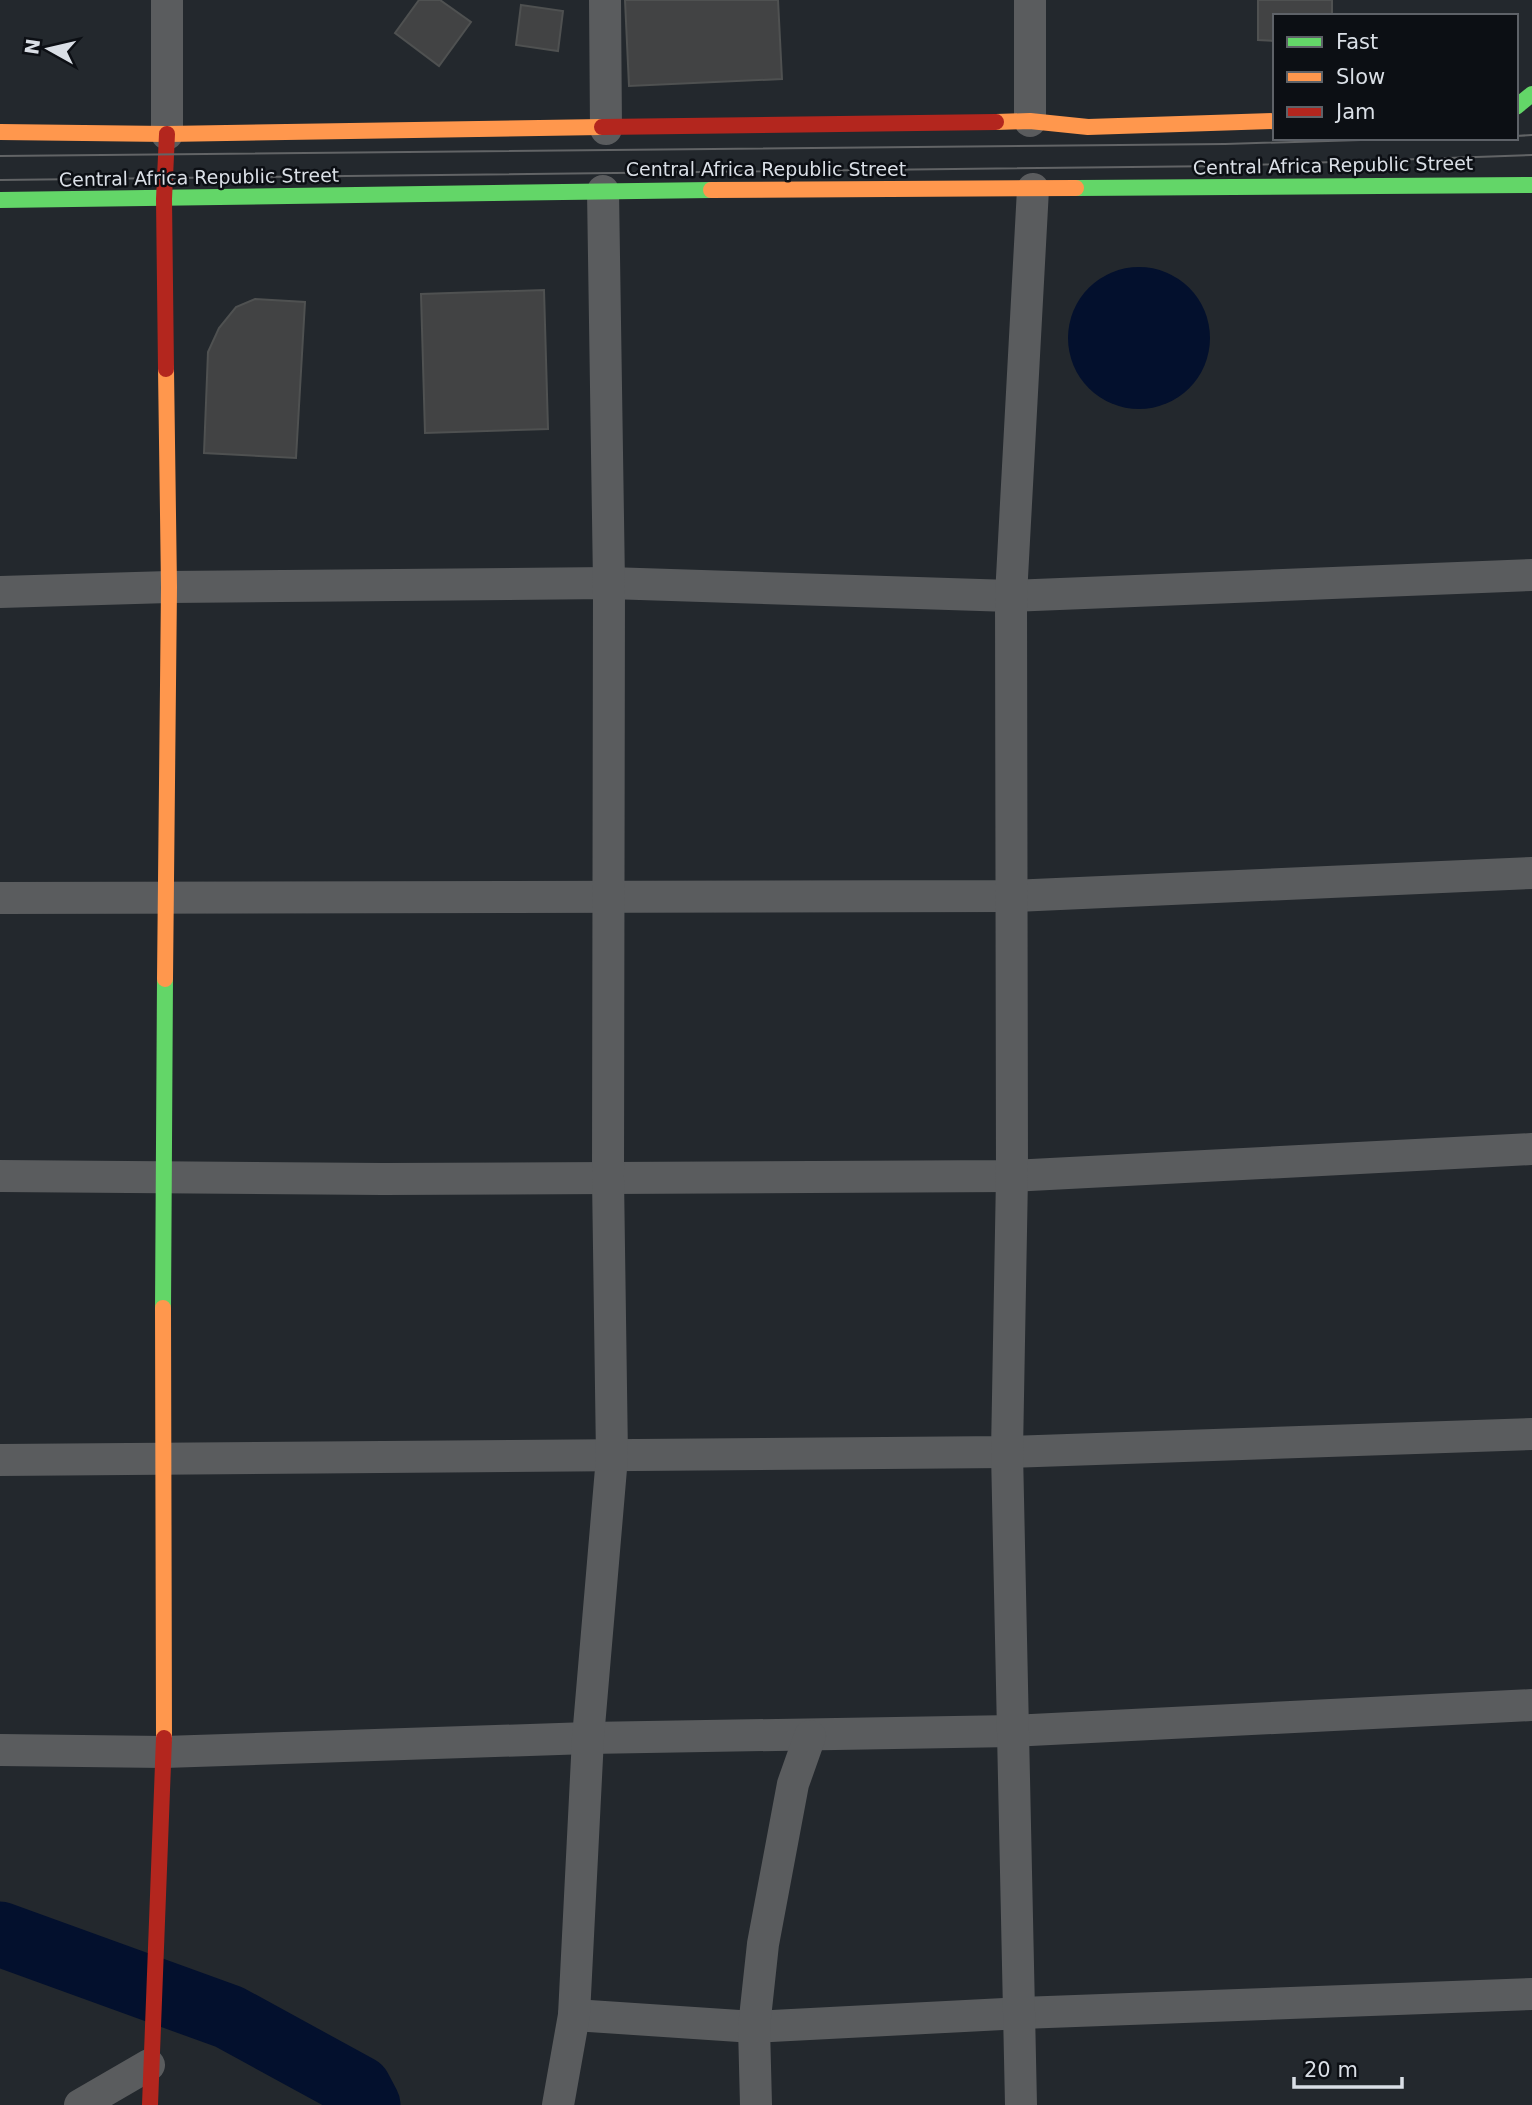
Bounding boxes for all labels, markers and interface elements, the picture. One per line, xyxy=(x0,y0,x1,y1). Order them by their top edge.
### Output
north arrow xyxy=(14,14,84,84)
legend xyxy=(1273,14,1518,140)
text: Fast xyxy=(1336,30,1378,54)
text: N xyxy=(20,37,44,56)
text: Slow xyxy=(1336,65,1385,89)
text: Jam xyxy=(1334,100,1376,124)
street label: Central Africa Republic Street xyxy=(1193,152,1473,178)
street label: Central Africa Republic Street xyxy=(626,158,906,180)
street label: Central Africa Republic Street xyxy=(59,164,339,190)
scale bar xyxy=(1294,2046,1402,2090)
text: 20 m xyxy=(1304,2058,1358,2082)

